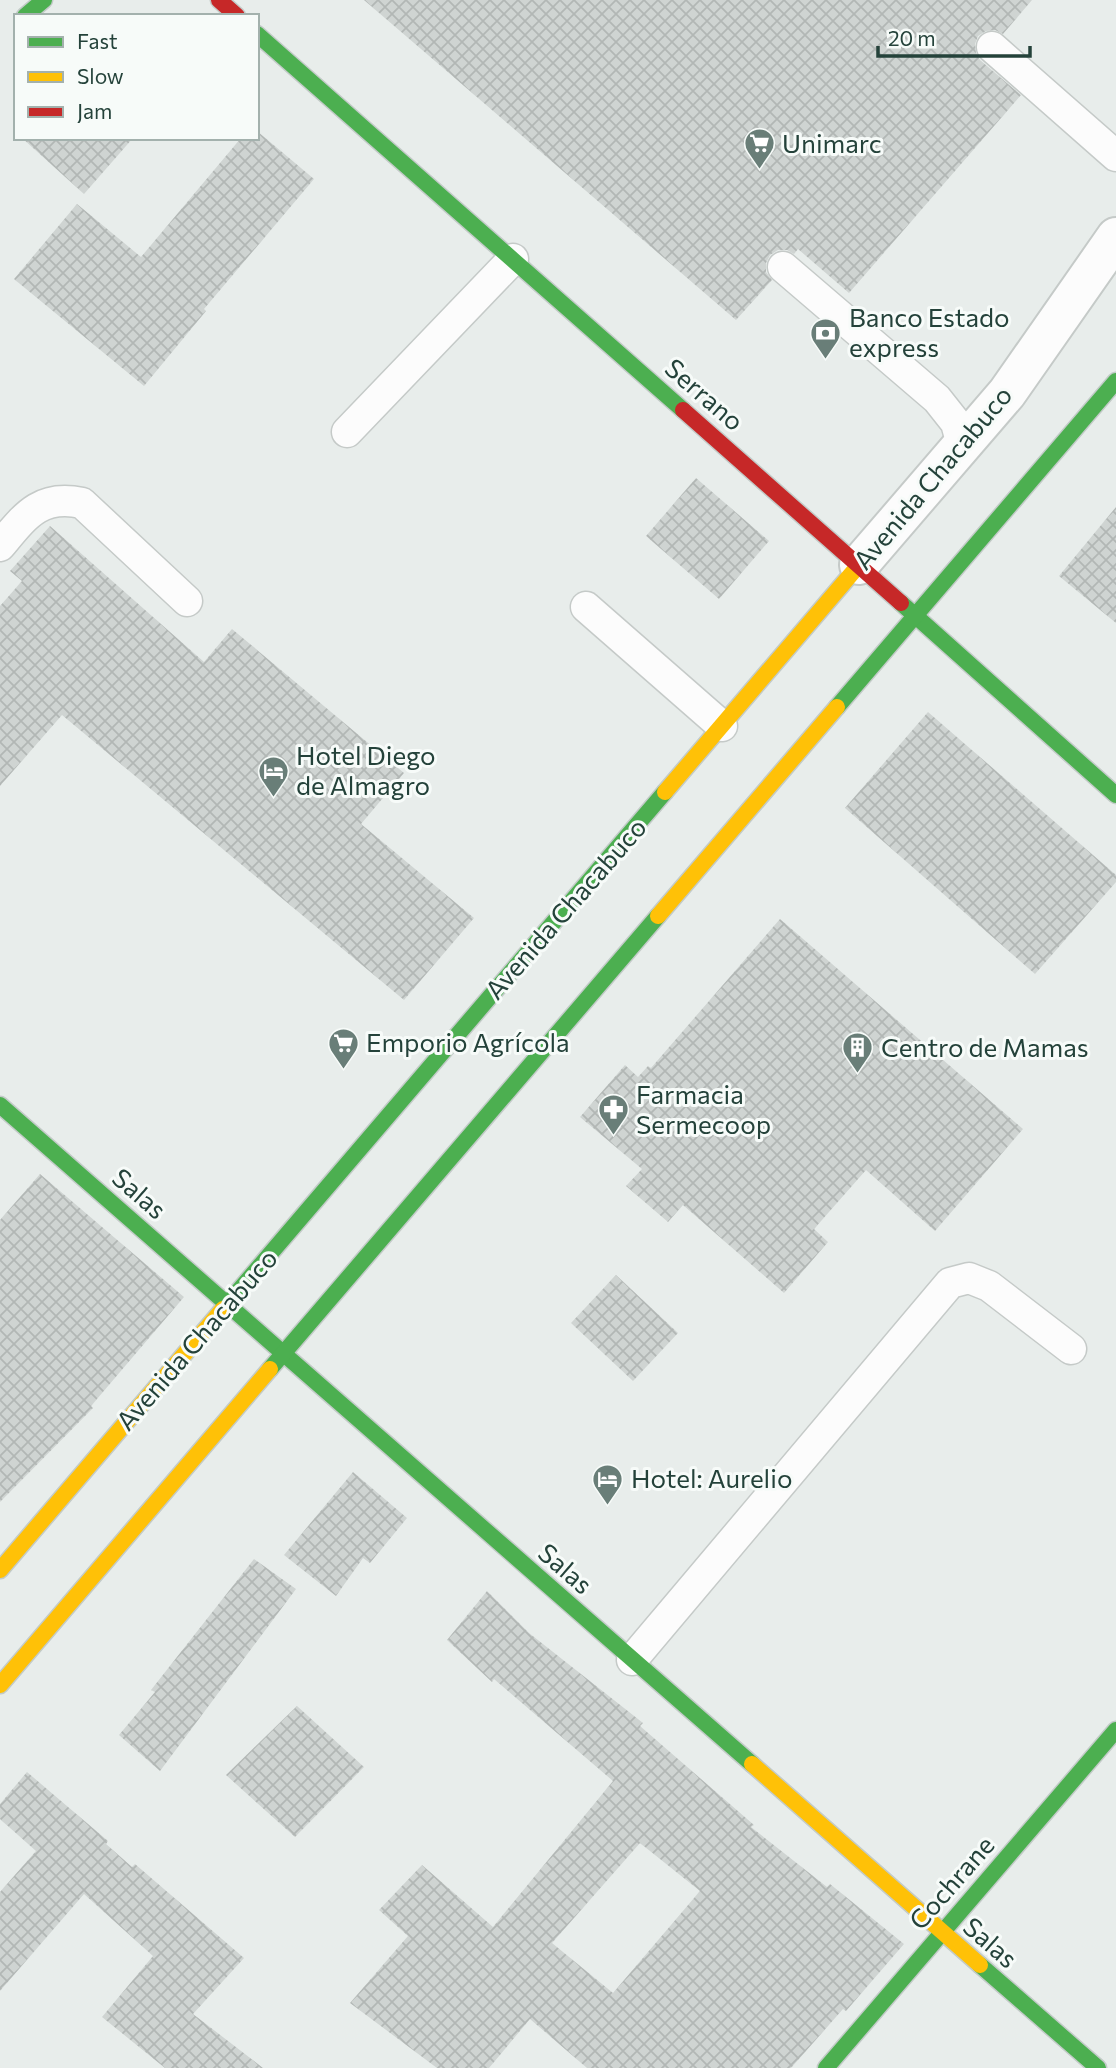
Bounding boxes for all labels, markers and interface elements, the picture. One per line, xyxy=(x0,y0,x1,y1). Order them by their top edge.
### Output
legend xyxy=(14,14,259,140)
scale bar xyxy=(878,14,1030,58)
text: 20 m xyxy=(888,25,936,50)
text: Fast xyxy=(77,28,118,53)
text: Slow xyxy=(77,63,124,88)
text: Jam xyxy=(77,98,112,123)
supermarket icon: Unimarc xyxy=(742,127,776,171)
place label: Unimarc xyxy=(782,127,882,158)
place label: Banco Estado express xyxy=(849,301,1010,362)
bank icon: Banco Estado express xyxy=(809,316,843,360)
street label: Serrano xyxy=(660,351,750,436)
street label: Avenida Chacabuco xyxy=(846,379,1018,575)
place label: Hotel Diego de Almagro xyxy=(296,739,436,800)
hotel icon: Hotel Diego de Almagro xyxy=(256,754,290,798)
street label: Avenida Chacabuco xyxy=(478,811,652,1005)
supermarket icon: Emporio Agrícola xyxy=(326,1026,360,1070)
place label: Emporio Agrícola xyxy=(366,1026,570,1057)
building icon: Centro de Mamas xyxy=(841,1031,875,1075)
place label: Centro de Mamas xyxy=(881,1031,1089,1062)
place label: Farmacia Sermecoop xyxy=(636,1078,771,1139)
pharmacy icon: Farmacia Sermecoop xyxy=(596,1093,630,1137)
street label: Salas xyxy=(107,1161,173,1225)
street label: Avenida Chacabuco xyxy=(109,1242,283,1436)
hotel icon: Hotel: Aurelio xyxy=(591,1462,625,1506)
place label: Hotel: Aurelio xyxy=(631,1462,792,1493)
street label: Salas xyxy=(533,1536,599,1600)
street label: Cochrane xyxy=(902,1829,1000,1935)
street label: Salas xyxy=(958,1910,1024,1974)

